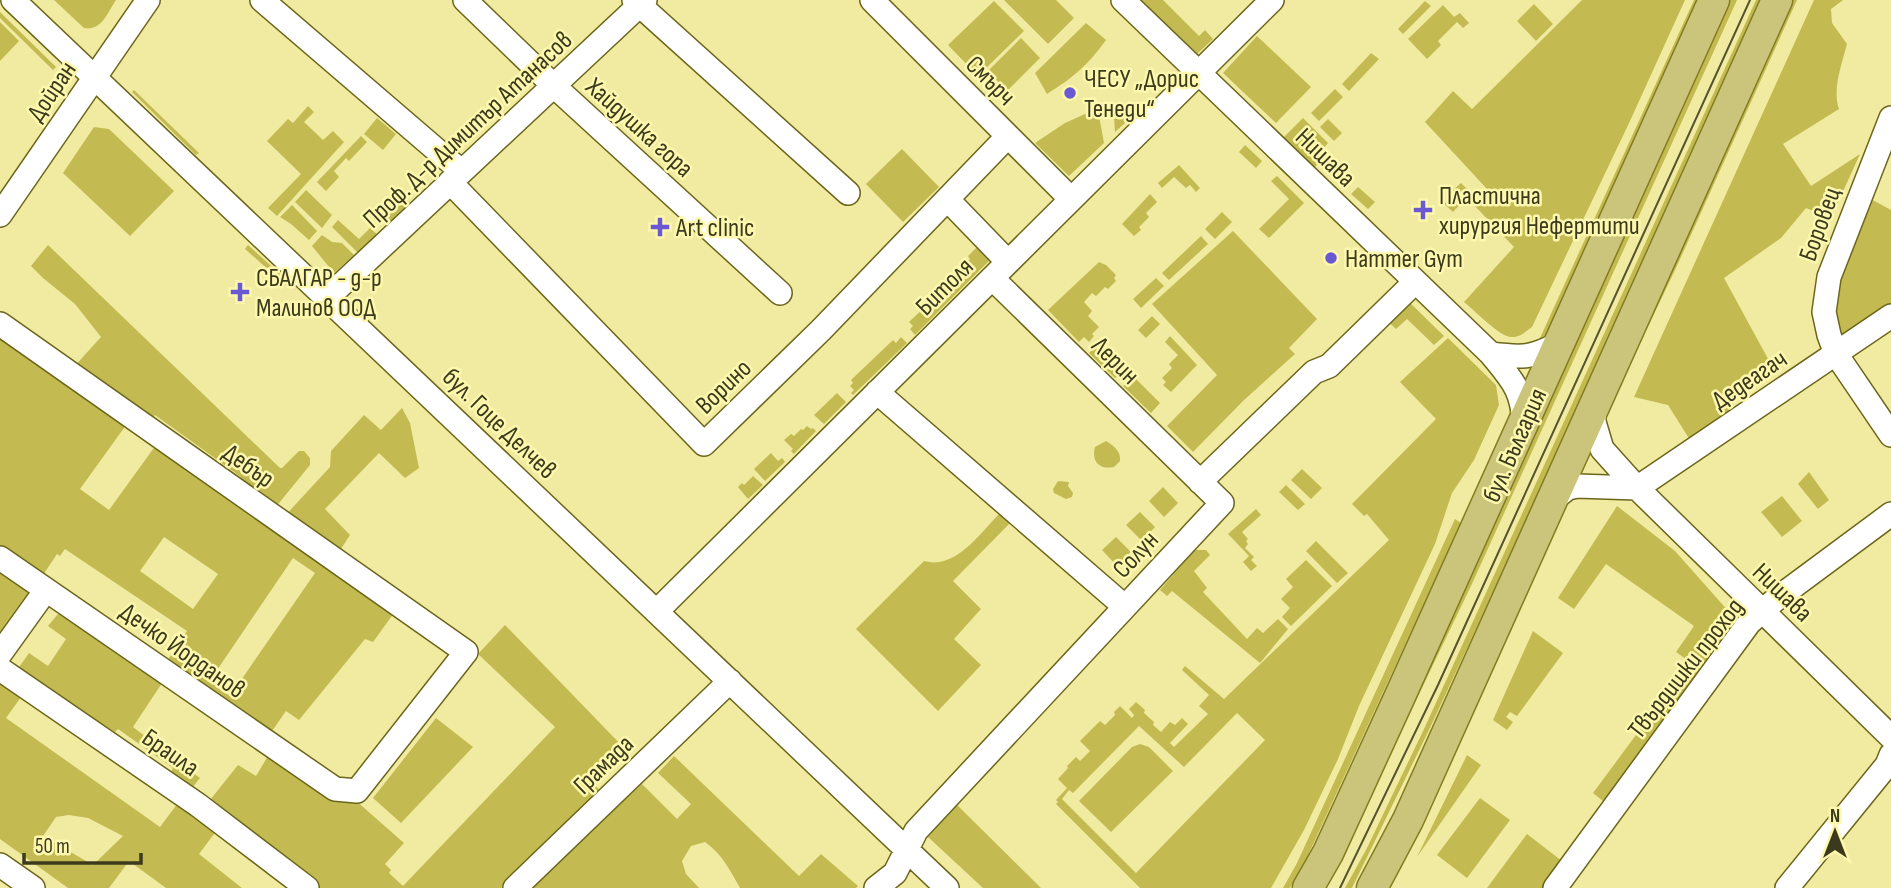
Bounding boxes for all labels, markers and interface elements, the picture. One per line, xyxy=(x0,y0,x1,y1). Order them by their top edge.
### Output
street label: Проф. Д-р Димитър Атанасов xyxy=(357,25,579,235)
street label: Смърч xyxy=(959,50,1021,112)
street label: Дойран xyxy=(21,56,83,128)
place label: ЧЕСУ „Дорис Тенеди“ xyxy=(1084,64,1199,125)
street label: Хайдушка гора xyxy=(578,71,699,184)
marker: ЧЕСУ „Дорис Тенеди“ xyxy=(1062,85,1078,101)
street label: Нишава xyxy=(1289,122,1361,194)
place label: Пластична хирургия Нефертити xyxy=(1439,181,1640,242)
street label: Боровец xyxy=(1793,183,1848,266)
marker: Пластична хирургия Нефертити xyxy=(1413,200,1433,220)
place label: Art clinic xyxy=(675,213,754,244)
marker: Art clinic xyxy=(650,217,670,237)
place label: Hammer Gym xyxy=(1345,244,1463,275)
marker: Hammer Gym xyxy=(1323,250,1339,266)
street label: Битоля xyxy=(910,252,980,322)
place label: СБАЛГАР - д-р Малинов ООД xyxy=(256,263,382,324)
marker: СБАЛГАР - д-р Малинов ООД xyxy=(230,282,250,302)
street label: Лерин xyxy=(1084,330,1145,391)
street label: Дедеагач xyxy=(1706,344,1793,417)
street label: Ворино xyxy=(690,353,758,421)
street label: бул. Гоце Делчев xyxy=(436,362,562,486)
street label: бул. България xyxy=(1477,384,1554,507)
street label: Дебър xyxy=(216,438,280,495)
street label: Солун xyxy=(1107,525,1165,585)
street label: Нишава xyxy=(1746,557,1818,629)
street label: Твърдишки проход xyxy=(1622,593,1751,745)
street label: Дечко Йорданов xyxy=(114,597,251,706)
street label: Браила xyxy=(136,723,205,784)
street label: Грамада xyxy=(567,729,641,801)
north arrow xyxy=(1800,797,1870,867)
text: N xyxy=(1830,805,1840,828)
scale bar xyxy=(24,822,142,866)
text: 50 m xyxy=(35,834,70,859)

